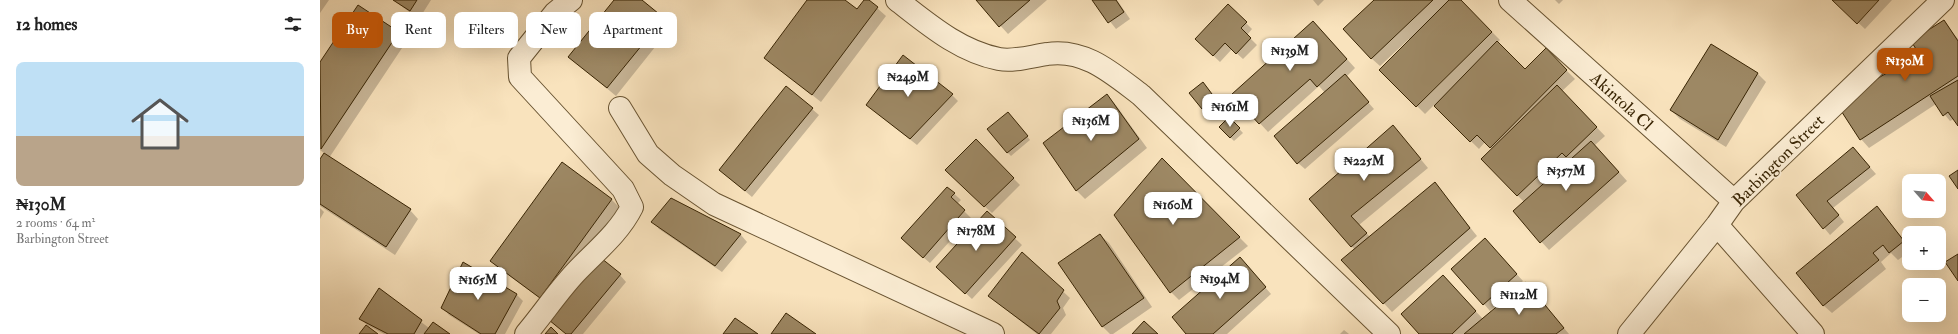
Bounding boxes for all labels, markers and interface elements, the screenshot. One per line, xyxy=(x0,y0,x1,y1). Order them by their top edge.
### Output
chip: Buy xyxy=(332,12,383,48)
chip: Rent xyxy=(391,12,446,48)
chip: Filters xyxy=(454,12,518,48)
chip: New xyxy=(526,12,581,48)
chip: Apartment xyxy=(589,12,677,48)
icon: filters xyxy=(282,13,304,35)
text: 12 homes xyxy=(16,14,77,35)
pin: ₦139M xyxy=(1262,38,1318,72)
text: ₦139M xyxy=(1271,43,1309,59)
pin: ₦130M xyxy=(1877,48,1933,82)
text: ₦130M xyxy=(1886,53,1924,69)
pin: ₦249M xyxy=(880,64,936,98)
street label: Akintola Cl xyxy=(1585,67,1658,136)
text: ₦249M xyxy=(887,69,929,85)
icon: home xyxy=(124,88,196,160)
pin: ₦161M xyxy=(1202,94,1258,128)
text: ₦161M xyxy=(1211,99,1249,115)
pin: ₦136M xyxy=(1063,108,1119,142)
street label: Barbington Street xyxy=(1728,110,1829,211)
text: ₦136M xyxy=(1072,113,1110,129)
pin: ₦225M xyxy=(1336,148,1392,182)
text: ₦225M xyxy=(1344,153,1384,169)
pin: ₦357M xyxy=(1538,158,1594,192)
text: ₦357M xyxy=(1547,163,1585,179)
north arrow xyxy=(1902,174,1946,218)
map controls xyxy=(1902,174,1946,322)
pin: ₦160M xyxy=(1145,192,1201,226)
text: ₦130M xyxy=(16,194,66,215)
text: ₦160M xyxy=(1153,197,1193,213)
text: 2 rooms · 64 m² xyxy=(16,215,95,231)
pin: ₦178M xyxy=(948,218,1004,252)
text: ₦178M xyxy=(957,223,995,239)
button: + xyxy=(1902,226,1946,270)
text: Barbington Street xyxy=(16,231,109,247)
pin: ₦194M xyxy=(1192,266,1248,300)
pin: ₦165M xyxy=(450,267,506,301)
text: ₦194M xyxy=(1200,271,1240,287)
text: ₦165M xyxy=(459,272,497,288)
button: − xyxy=(1902,278,1946,322)
pin: ₦112M xyxy=(1491,282,1547,316)
text: ₦112M xyxy=(1500,287,1538,303)

